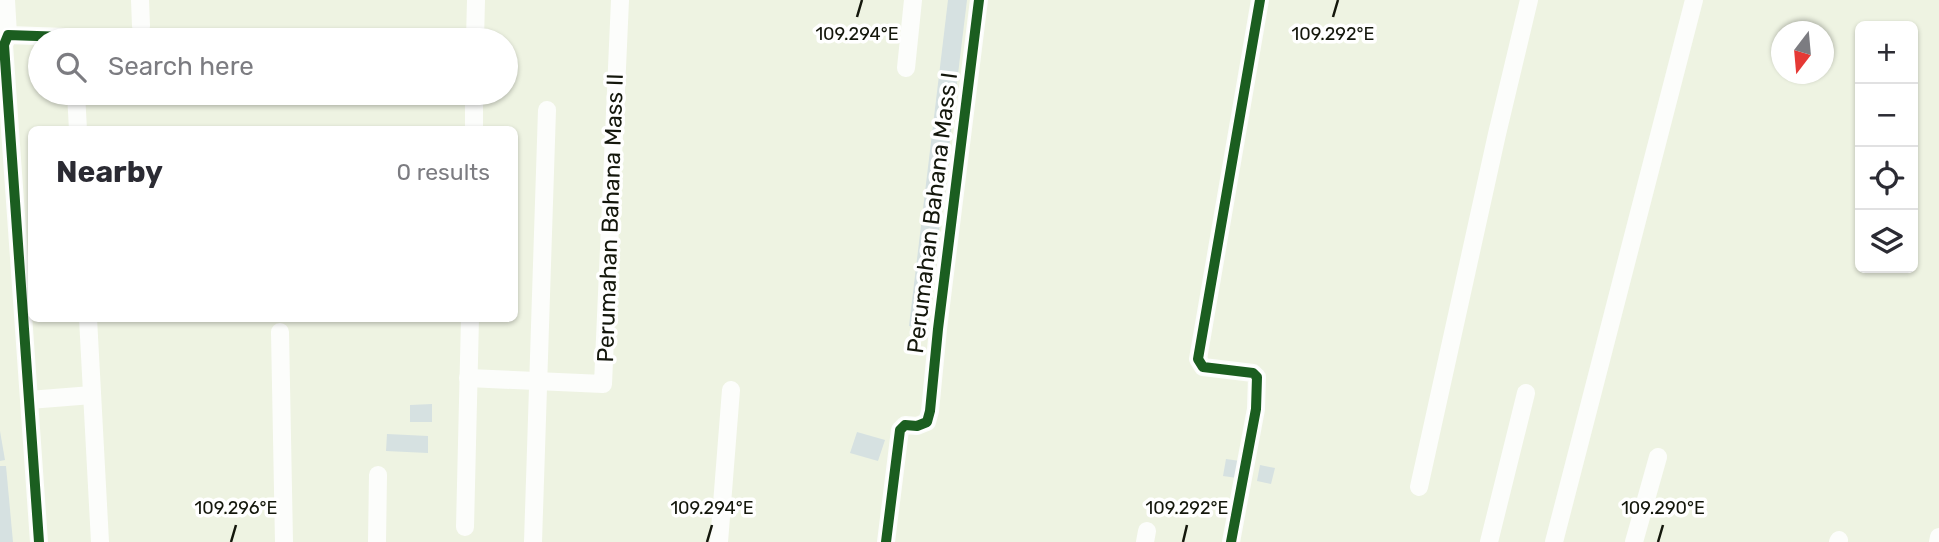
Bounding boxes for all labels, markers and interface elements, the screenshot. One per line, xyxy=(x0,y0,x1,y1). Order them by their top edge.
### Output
north arrow xyxy=(1771,21,1834,84)
map controls xyxy=(1855,21,1918,273)
button: + xyxy=(1855,21,1918,84)
text: 109.294°E xyxy=(815,23,899,45)
text: 109.292°E xyxy=(1292,23,1374,45)
search box xyxy=(28,28,518,105)
icon: search xyxy=(52,48,90,86)
text: Search here xyxy=(108,51,254,82)
street label: Perumahan Bahana Mass I xyxy=(901,71,963,355)
street label: Perumahan Bahana Mass II xyxy=(591,73,629,363)
button: − xyxy=(1855,84,1918,147)
button: locate xyxy=(1855,147,1918,210)
text: Nearby xyxy=(56,154,163,190)
text: 0 results xyxy=(396,158,490,186)
button: layers xyxy=(1855,210,1918,273)
text: 109.296°E xyxy=(195,497,278,519)
text: 109.294°E xyxy=(670,497,754,519)
text: 109.292°E xyxy=(1146,497,1228,519)
text: 109.290°E xyxy=(1621,497,1705,519)

